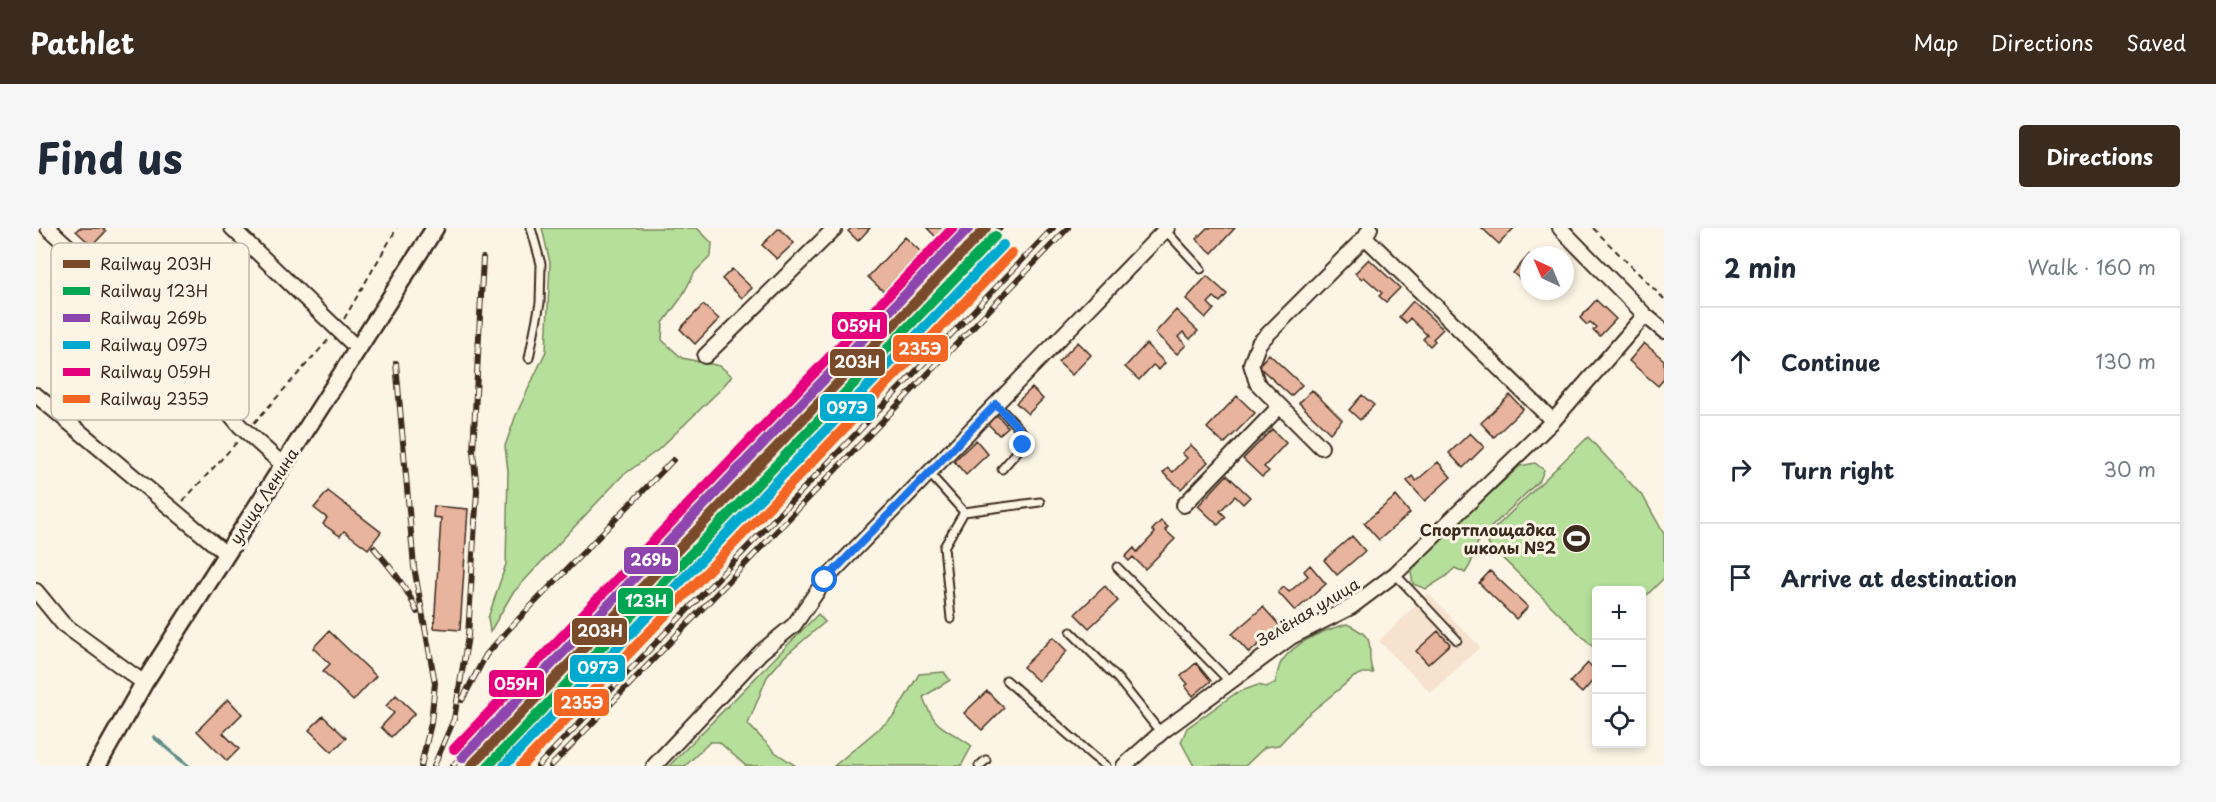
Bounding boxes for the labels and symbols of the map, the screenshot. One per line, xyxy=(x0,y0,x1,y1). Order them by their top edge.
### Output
legend xyxy=(51,243,249,420)
north arrow xyxy=(1520,246,1574,300)
text: Railway 203Н xyxy=(100,251,212,275)
text: Railway 123Н xyxy=(100,278,208,302)
text: Railway 269Ь xyxy=(100,305,207,329)
line badge: 059Н xyxy=(831,311,888,340)
text: 059Н xyxy=(837,313,881,337)
text: Railway 097Э xyxy=(100,332,208,356)
line badge: 235Э xyxy=(892,334,949,363)
text: 235Э xyxy=(899,336,941,360)
line badge: 203Н xyxy=(829,348,886,377)
text: 203Н xyxy=(834,349,880,373)
text: Railway 059Н xyxy=(100,359,211,383)
text: Railway 235Э xyxy=(100,386,209,410)
line badge: 097Э xyxy=(819,393,876,422)
text: 097Э xyxy=(826,395,868,419)
route end xyxy=(1009,431,1035,457)
street label: улица Ленина xyxy=(223,442,303,549)
place label: Спортплощадка школы №2 xyxy=(1420,517,1556,559)
sports icon: Спортплощадка школы №2 xyxy=(1561,523,1593,555)
line badge: 269Ь xyxy=(623,546,679,575)
text: 269Ь xyxy=(630,547,672,571)
route start xyxy=(811,566,837,592)
street label: Зелёная улица xyxy=(1252,571,1363,651)
line badge: 123Н xyxy=(617,587,674,615)
text: 123Н xyxy=(625,588,667,612)
line badge: 203Н xyxy=(571,617,628,646)
text: 203Н xyxy=(577,618,623,642)
line badge: 097Э xyxy=(569,654,626,683)
text: 097Э xyxy=(577,655,619,679)
line badge: 059Н xyxy=(488,669,545,698)
text: 059Н xyxy=(494,671,538,695)
line badge: 235Э xyxy=(553,688,610,717)
text: 235Э xyxy=(561,690,603,714)

